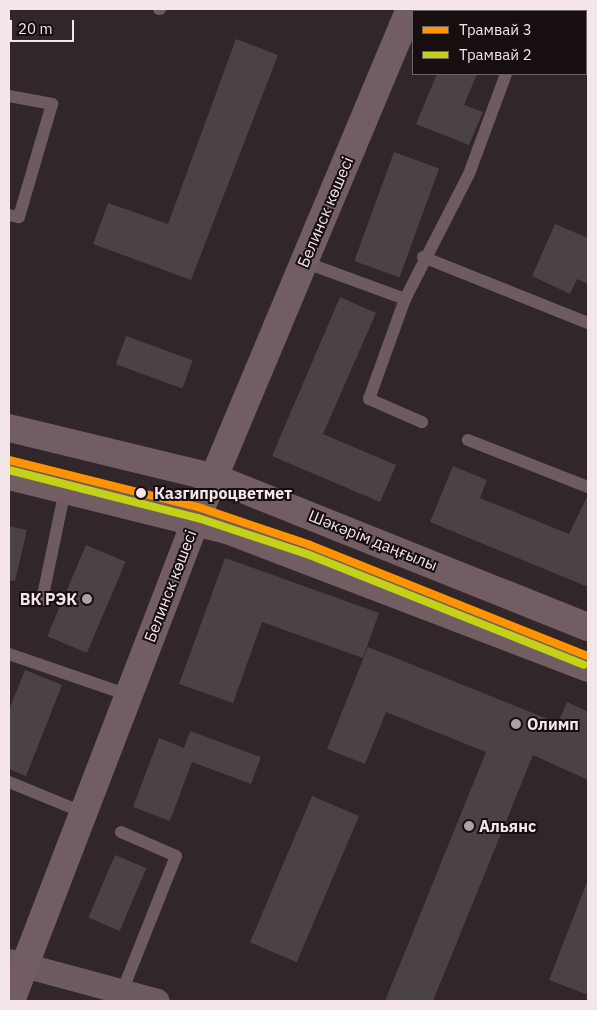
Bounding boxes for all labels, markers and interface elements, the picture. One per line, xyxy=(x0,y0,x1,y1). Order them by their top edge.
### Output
scale bar xyxy=(12,10,76,42)
legend xyxy=(412,10,587,75)
text: 20 m xyxy=(18,19,53,38)
text: Трамвай 3 xyxy=(459,20,532,39)
text: Трамвай 2 xyxy=(459,45,532,64)
street label: Белинск көшесі xyxy=(293,154,357,270)
place label: Казгипроцветмет xyxy=(154,483,292,503)
marker: Казгипроцветмет xyxy=(132,484,150,502)
street label: Шәкәрім даңғылы xyxy=(306,505,440,575)
street label: Белинск көшесі xyxy=(140,527,200,645)
place label: ВК РЭК xyxy=(20,589,77,609)
marker: ВК РЭК xyxy=(81,593,93,605)
place label: Олимп xyxy=(527,714,579,734)
marker: Олимп xyxy=(509,717,523,731)
place label: Альянс xyxy=(479,816,536,836)
marker: Альянс xyxy=(463,820,475,832)

